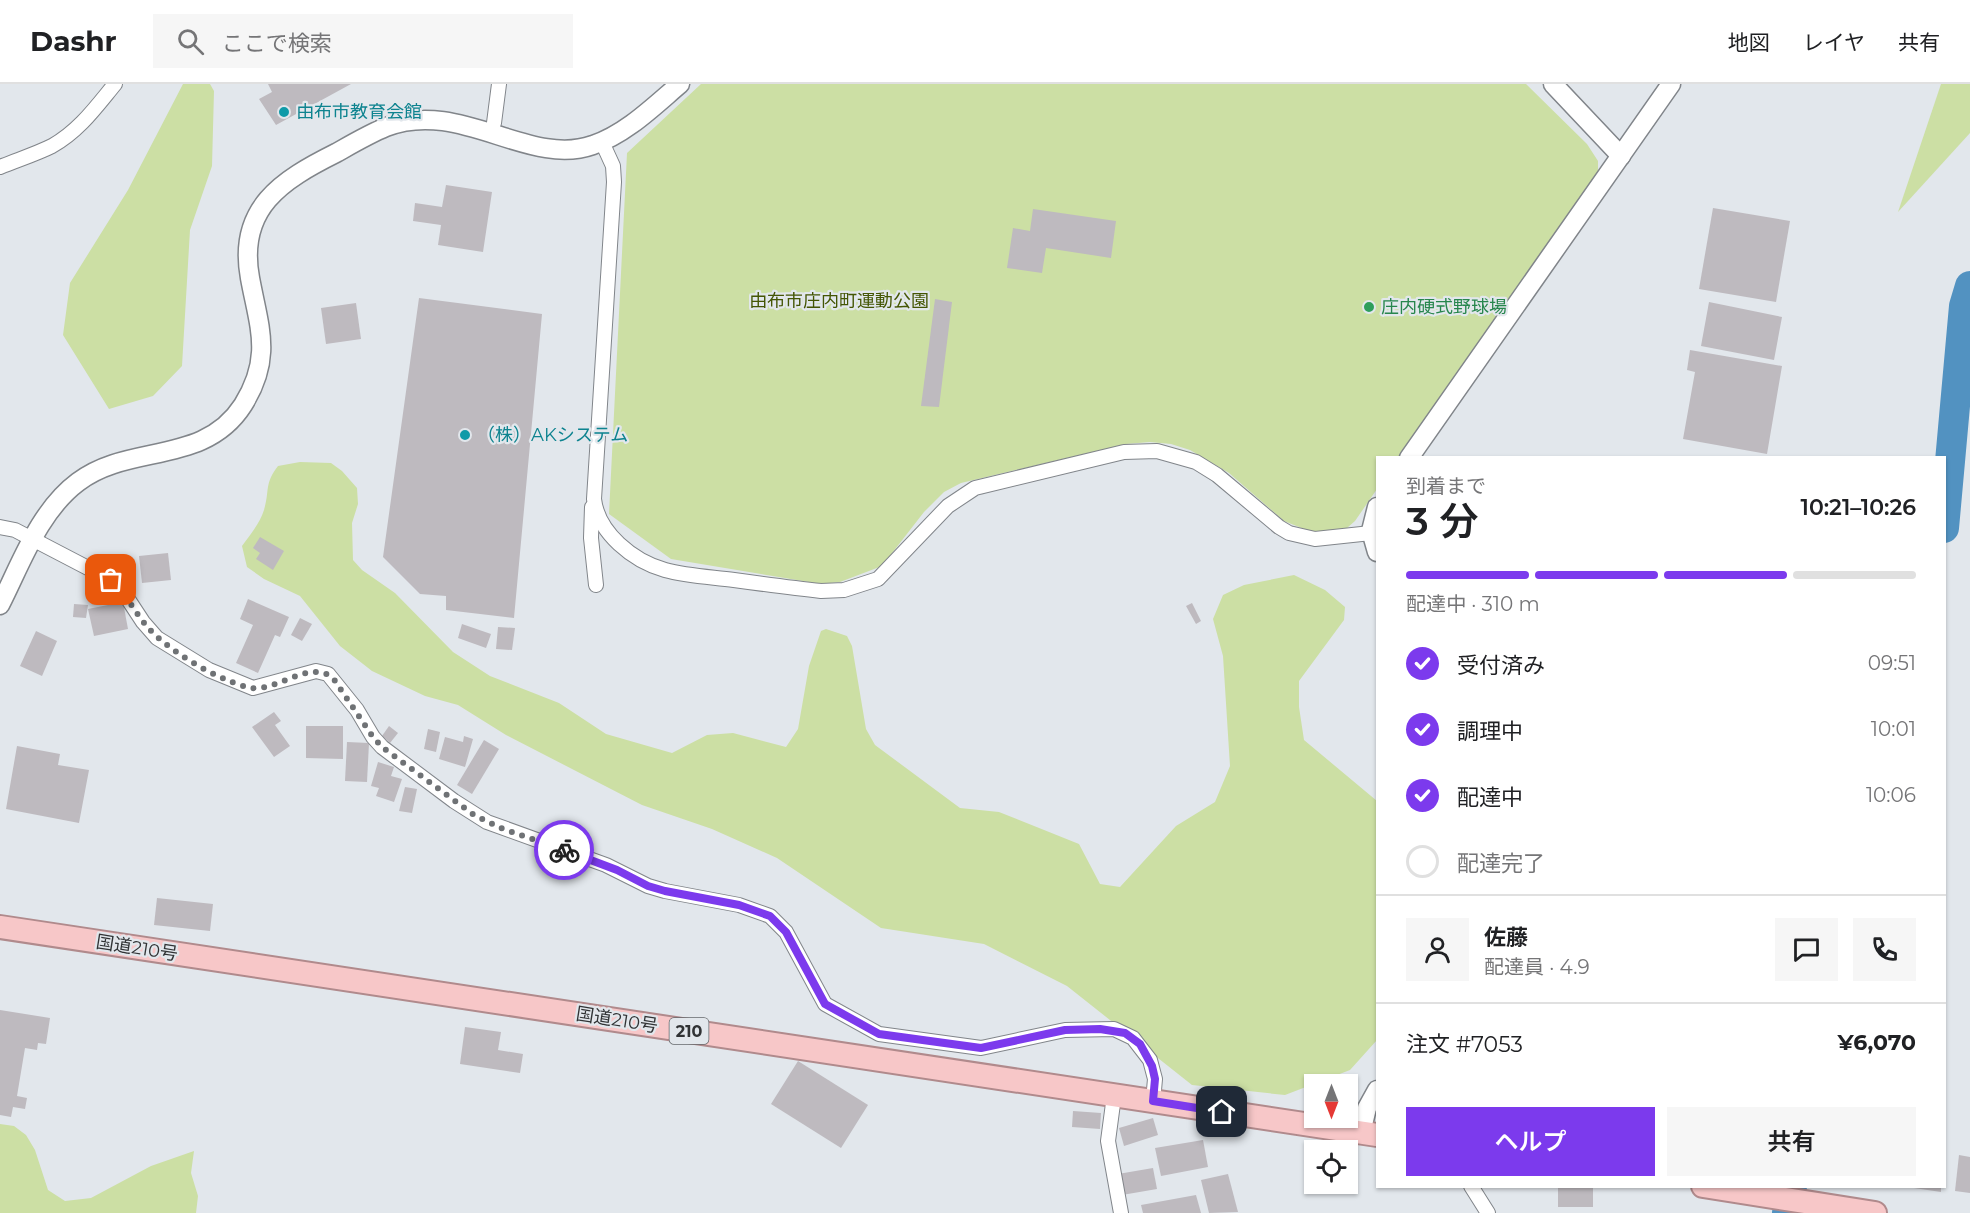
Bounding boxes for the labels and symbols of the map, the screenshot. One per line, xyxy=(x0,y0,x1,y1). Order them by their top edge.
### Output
place label: 由布市教育会館 xyxy=(296,101,422,123)
marker: 由布市教育会館 xyxy=(277,105,291,119)
park label: 由布市庄内町運動公園 xyxy=(749,290,929,312)
place label: 庄内硬式野球場 xyxy=(1381,296,1507,318)
marker: 庄内硬式野球場 xyxy=(1362,300,1376,314)
place label: （株）AKシステム xyxy=(477,424,628,446)
marker: （株）AKシステム xyxy=(458,428,472,442)
pin xyxy=(85,554,136,605)
courier xyxy=(534,820,594,880)
street label: 国道210号 xyxy=(94,931,180,965)
street label: 国道210号 xyxy=(574,1003,660,1037)
road number: 210 xyxy=(670,1018,708,1044)
north arrow xyxy=(1304,1074,1358,1128)
pin xyxy=(1196,1086,1247,1137)

